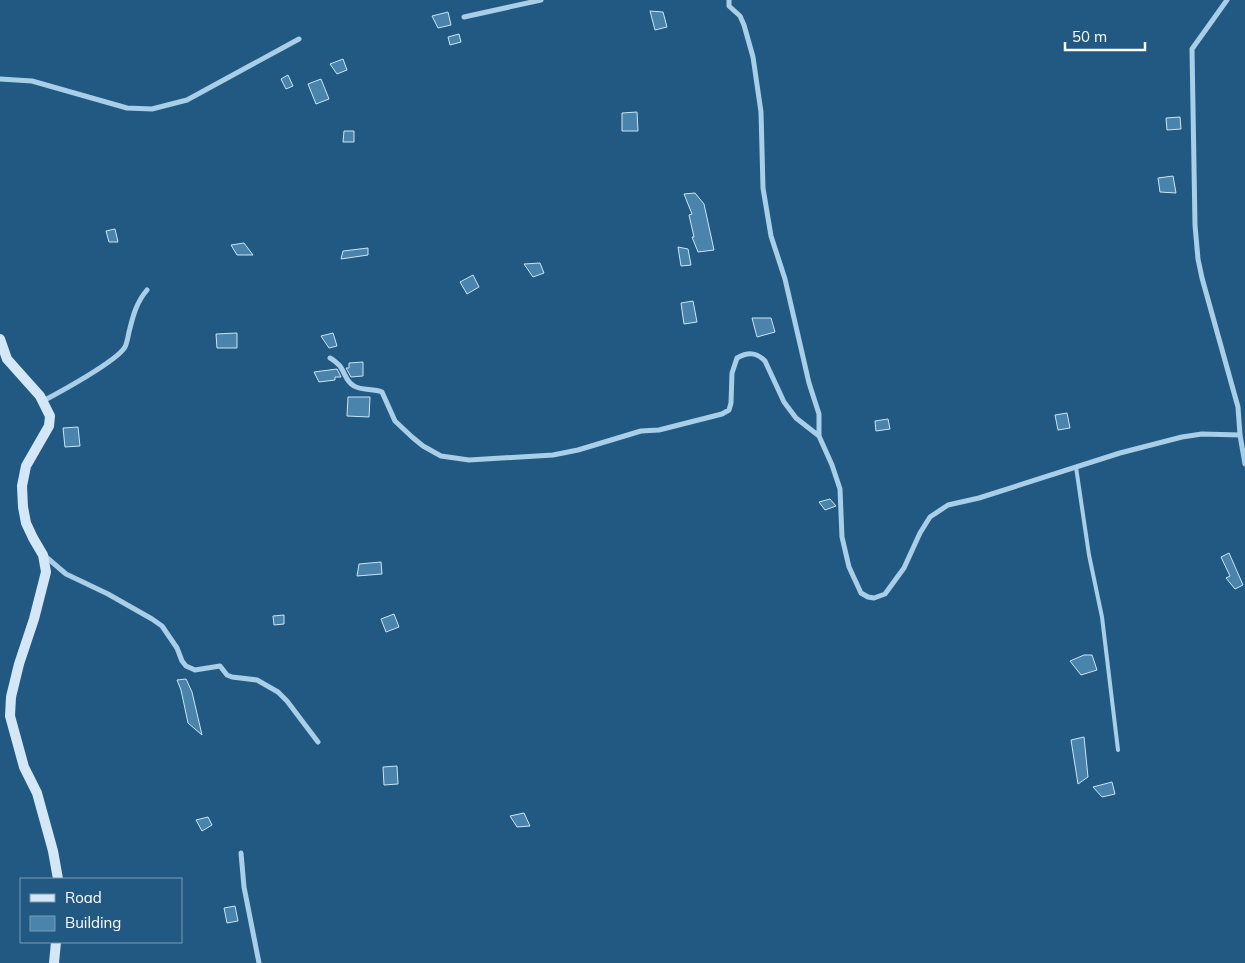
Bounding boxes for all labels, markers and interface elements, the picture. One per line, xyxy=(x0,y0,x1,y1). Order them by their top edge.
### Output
scale bar xyxy=(1065,20,1145,52)
text: 50 m xyxy=(1072,27,1107,46)
legend xyxy=(20,878,182,943)
text: Road xyxy=(65,888,102,907)
text: Building xyxy=(65,913,121,932)

